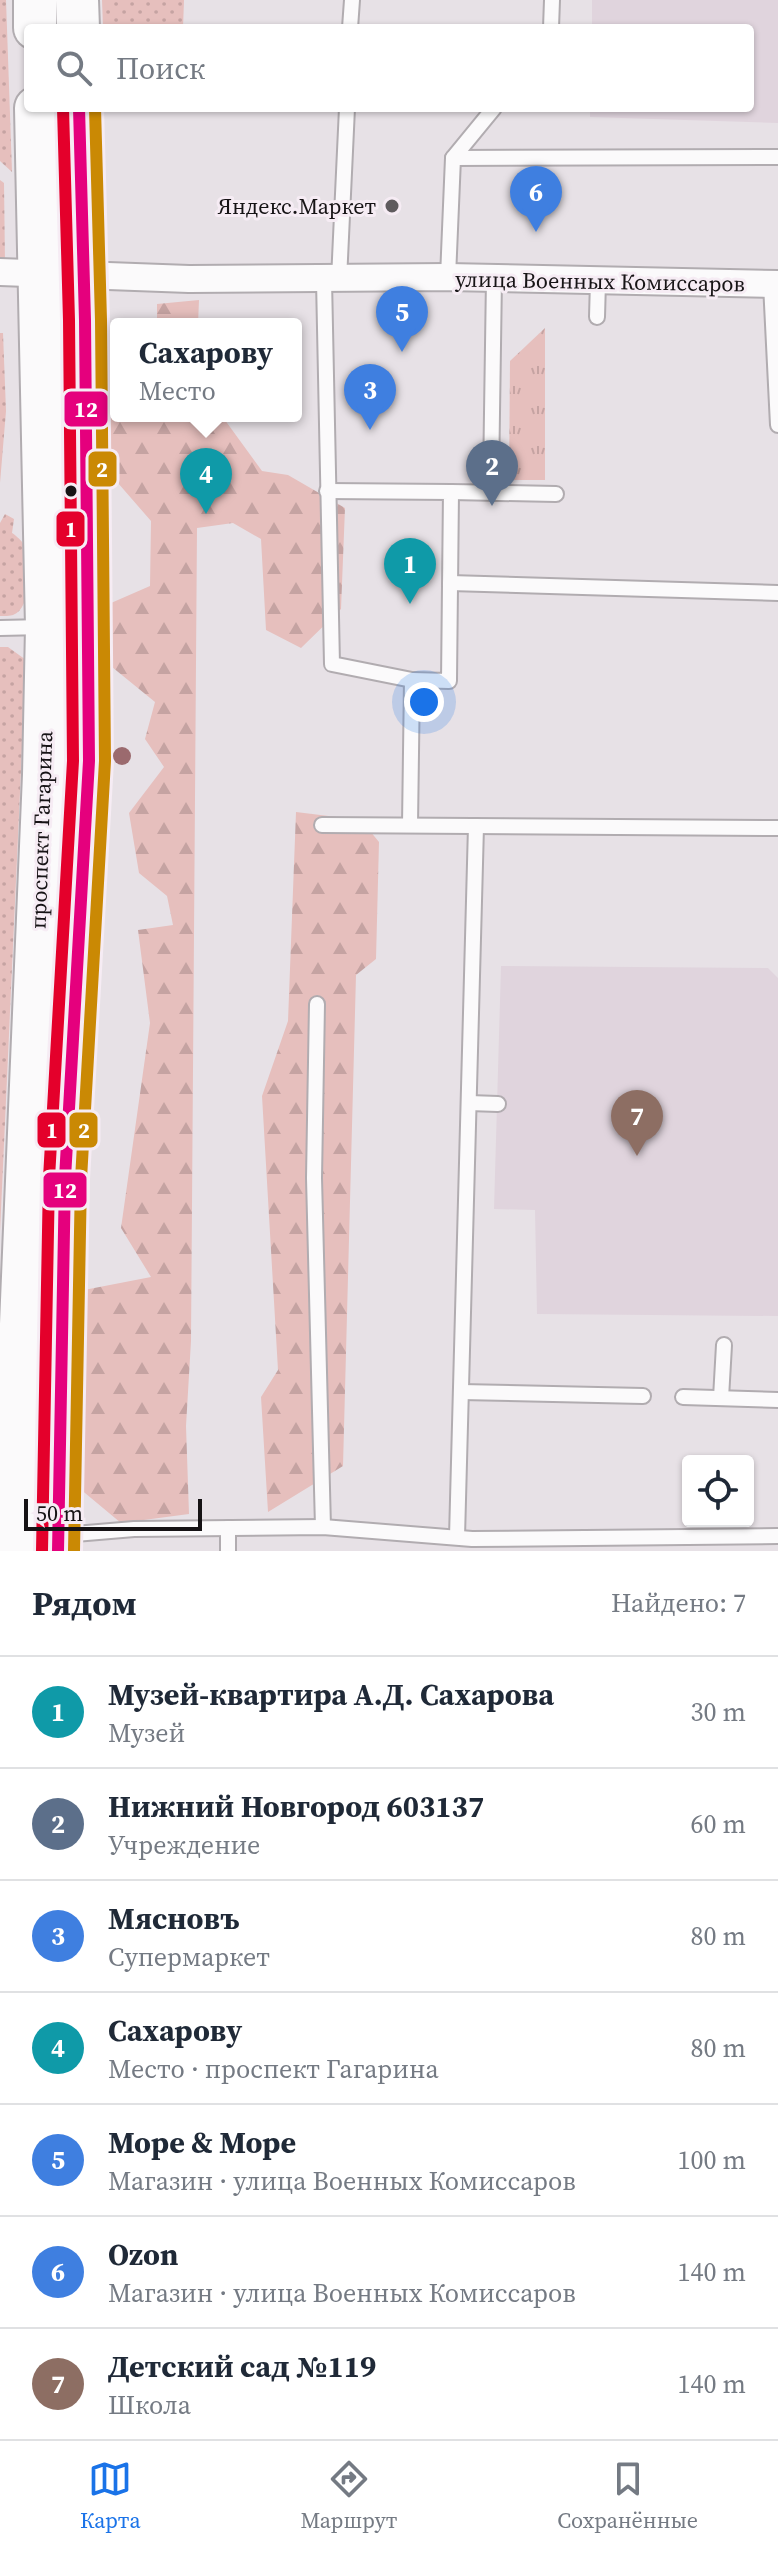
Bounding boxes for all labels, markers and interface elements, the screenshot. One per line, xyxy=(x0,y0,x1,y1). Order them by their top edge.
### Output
search box xyxy=(24,24,754,112)
icon: search xyxy=(52,46,96,90)
text: Поиск xyxy=(116,48,205,89)
pin: 6 xyxy=(510,166,562,232)
place label: Яндекс.Маркет xyxy=(218,191,376,221)
marker: Яндекс.Маркет xyxy=(383,197,401,215)
street label: улица Военных Комиссаров xyxy=(455,263,745,299)
pin: 5 xyxy=(376,286,428,352)
popup xyxy=(110,318,302,422)
text: Сахарову xyxy=(139,332,273,373)
pin: 3 xyxy=(344,364,396,430)
text: Место xyxy=(139,373,216,409)
line badge: 12 xyxy=(63,390,109,428)
text: 12 xyxy=(74,394,98,424)
pin: 2 xyxy=(466,440,518,506)
pin: 4 xyxy=(180,448,232,514)
line badge: 2 xyxy=(87,450,118,488)
text: 2 xyxy=(96,454,108,484)
unlabelled marker xyxy=(63,483,79,499)
line badge: 1 xyxy=(55,510,86,548)
text: 1 xyxy=(65,514,77,544)
pin: 1 xyxy=(384,538,436,604)
your location xyxy=(404,682,444,722)
street label: проспект Гагарина xyxy=(23,730,59,929)
pin: 7 xyxy=(611,1090,663,1156)
line badge: 1 xyxy=(36,1111,67,1149)
line badge: 2 xyxy=(68,1111,99,1149)
text: 1 xyxy=(46,1115,58,1145)
text: 2 xyxy=(78,1115,90,1145)
line badge: 12 xyxy=(42,1171,88,1209)
text: 12 xyxy=(53,1175,77,1205)
map controls xyxy=(682,1455,754,1527)
button: locate xyxy=(682,1455,754,1527)
scale bar xyxy=(24,1495,202,1531)
text: 50 m xyxy=(36,1498,83,1528)
text: Рядом xyxy=(32,1580,137,1626)
text: Найдено: 7 xyxy=(611,1585,746,1621)
text: Музей-квартира А.Д. Сахарова xyxy=(108,1674,554,1715)
text: 1 xyxy=(51,1694,65,1730)
text: 30 m xyxy=(691,1694,746,1730)
text: Музей xyxy=(108,1715,185,1751)
text: Нижний Новгород 603137 xyxy=(108,1786,484,1827)
text: 2 xyxy=(51,1806,65,1842)
text: 60 m xyxy=(691,1806,746,1842)
text: Учреждение xyxy=(108,1827,260,1863)
text: Мясновъ xyxy=(108,1898,239,1939)
text: 3 xyxy=(51,1918,65,1954)
text: 80 m xyxy=(691,1918,746,1954)
text: Супермаркет xyxy=(108,1939,270,1975)
text: Сахарову xyxy=(108,2010,242,2051)
text: 4 xyxy=(51,2030,65,2066)
text: 80 m xyxy=(691,2030,746,2066)
text: Место · проспект Гагарина xyxy=(108,2051,439,2087)
text: Море & Море xyxy=(108,2122,296,2163)
text: 5 xyxy=(51,2142,65,2178)
text: 100 m xyxy=(678,2142,746,2178)
text: Магазин · улица Военных Комиссаров xyxy=(108,2163,576,2199)
text: Ozon xyxy=(108,2234,178,2275)
text: 6 xyxy=(51,2254,65,2290)
text: 140 m xyxy=(678,2254,746,2290)
text: Магазин · улица Военных Комиссаров xyxy=(108,2275,576,2311)
text: Детский сад №119 xyxy=(108,2346,376,2387)
text: 7 xyxy=(51,2366,65,2402)
text: 140 m xyxy=(678,2366,746,2402)
text: Школа xyxy=(108,2387,191,2423)
tab: Карта xyxy=(80,2457,141,2535)
tab: Маршрут xyxy=(300,2457,397,2535)
tab: Сохранённые xyxy=(557,2457,698,2535)

